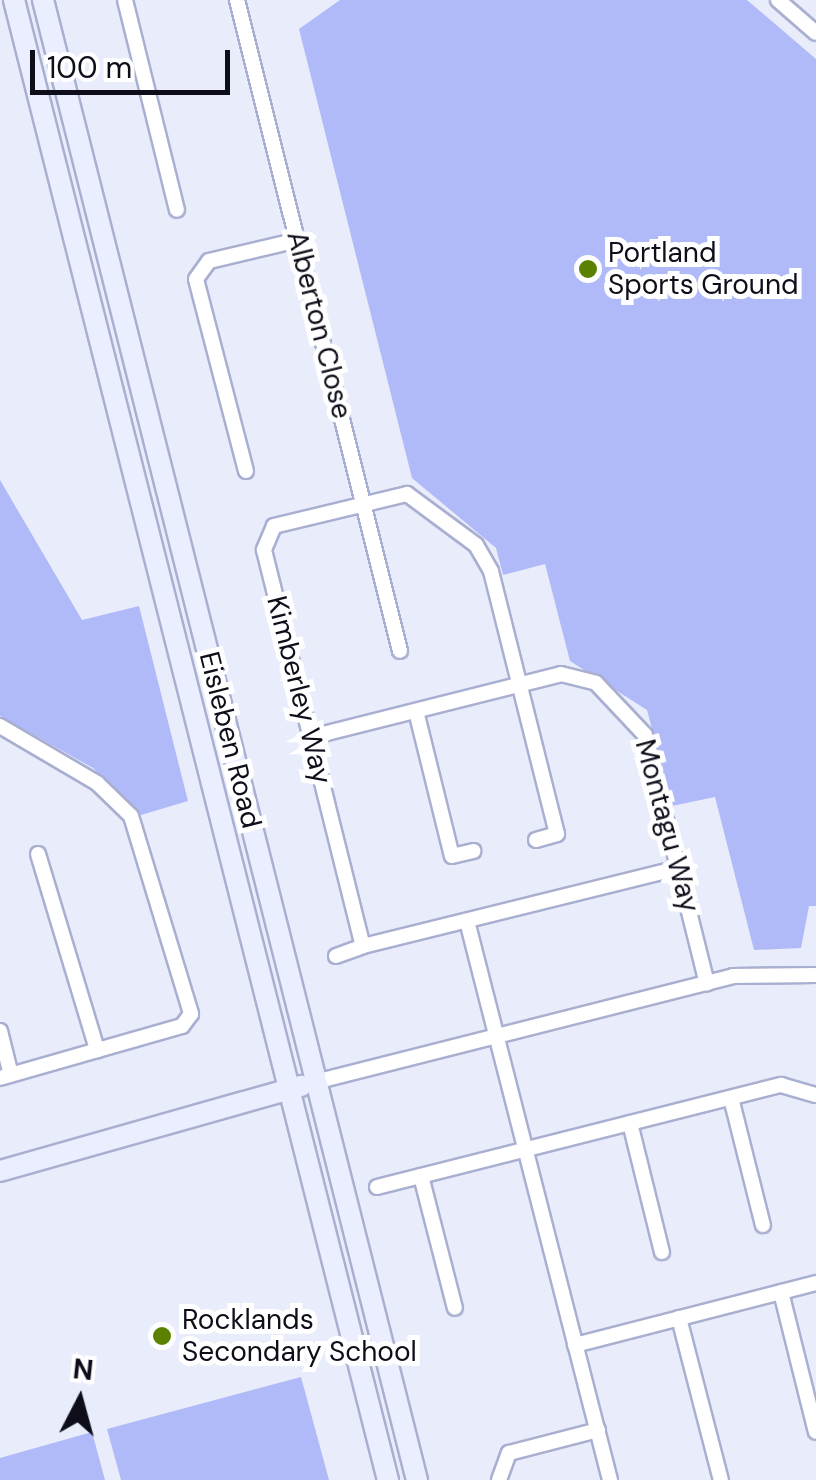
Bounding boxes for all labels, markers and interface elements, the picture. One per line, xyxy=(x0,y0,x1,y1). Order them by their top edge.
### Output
scale bar xyxy=(35,30,235,92)
text: 100 m xyxy=(47,48,132,87)
street label: Alberton Close xyxy=(279,228,359,422)
place label: Portland Sports Ground xyxy=(608,236,799,302)
marker: Portland Sports Ground xyxy=(577,258,599,280)
street label: Kimberley Way xyxy=(259,593,339,787)
street label: Eisleben Road xyxy=(192,648,268,832)
street label: Montagu Way xyxy=(628,736,706,916)
place label: Rocklands Secondary School xyxy=(182,1303,417,1369)
marker: Rocklands Secondary School xyxy=(151,1325,173,1347)
north arrow xyxy=(30,1350,130,1450)
text: N xyxy=(71,1350,95,1389)

